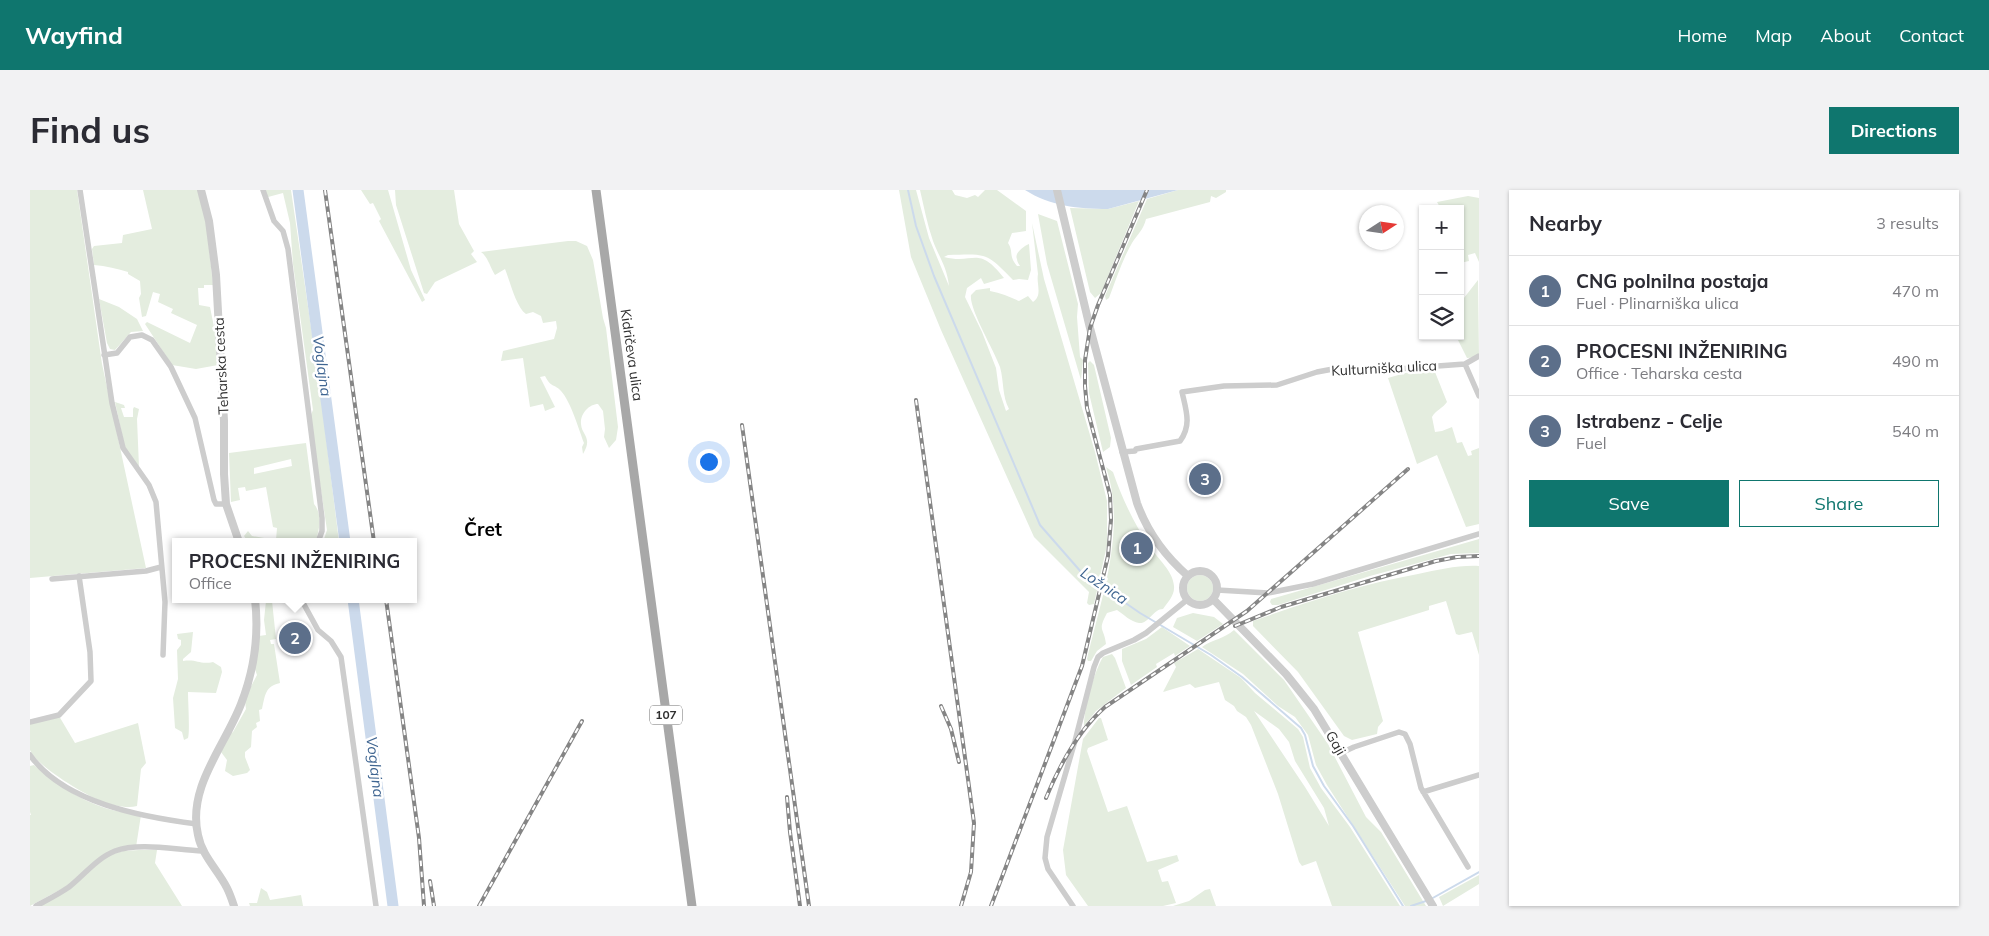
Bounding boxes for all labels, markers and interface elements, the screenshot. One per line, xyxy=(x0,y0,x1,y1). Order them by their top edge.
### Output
text: Wayfind xyxy=(25,20,123,50)
text: Home xyxy=(1677,24,1727,47)
text: Map xyxy=(1755,24,1792,47)
text: About xyxy=(1820,24,1871,47)
text: Contact xyxy=(1899,24,1964,47)
button: Directions xyxy=(1829,107,1959,154)
text: Find us xyxy=(30,108,150,152)
north arrow xyxy=(1359,205,1404,250)
map controls xyxy=(1419,205,1464,340)
button: + xyxy=(1419,205,1464,250)
text: Nearby xyxy=(1529,210,1602,236)
text: 3 results xyxy=(1876,213,1939,233)
button: − xyxy=(1419,250,1464,295)
text: CNG polnilna postaja xyxy=(1576,269,1769,293)
text: 1 xyxy=(1540,281,1550,301)
text: 470 m xyxy=(1892,281,1939,301)
text: Fuel · Plinarniška ulica xyxy=(1576,293,1739,313)
button: layers xyxy=(1419,295,1464,340)
street label: Kidričeva ulica xyxy=(617,308,647,402)
street label: Teharska cesta xyxy=(209,317,233,415)
water label: Voglajna xyxy=(309,334,336,398)
text: PROCESNI INŽENIRING xyxy=(1576,339,1788,363)
text: 2 xyxy=(1540,351,1550,371)
text: 490 m xyxy=(1892,351,1939,371)
street label: Kulturniška ulica xyxy=(1331,356,1437,380)
text: Office · Teharska cesta xyxy=(1576,363,1742,383)
text: Istrabenz - Celje xyxy=(1576,409,1723,433)
text: 3 xyxy=(1540,421,1550,441)
text: 540 m xyxy=(1892,421,1939,441)
text: Fuel xyxy=(1576,433,1607,453)
your location xyxy=(696,449,722,475)
pin: 3 xyxy=(1189,460,1221,498)
button: Save xyxy=(1529,480,1729,527)
button: Share xyxy=(1739,480,1939,527)
district label: Čret xyxy=(464,517,502,541)
pin: 1 xyxy=(1121,529,1153,567)
popup xyxy=(172,538,417,603)
text: PROCESNI INŽENIRING xyxy=(189,549,400,573)
water label: Ložnica xyxy=(1077,563,1132,608)
text: Office xyxy=(189,573,232,593)
pin: 2 xyxy=(279,619,311,657)
road number: 107 xyxy=(650,706,682,724)
street label: Gaji xyxy=(1322,728,1350,758)
water label: Voglajna xyxy=(362,735,389,798)

